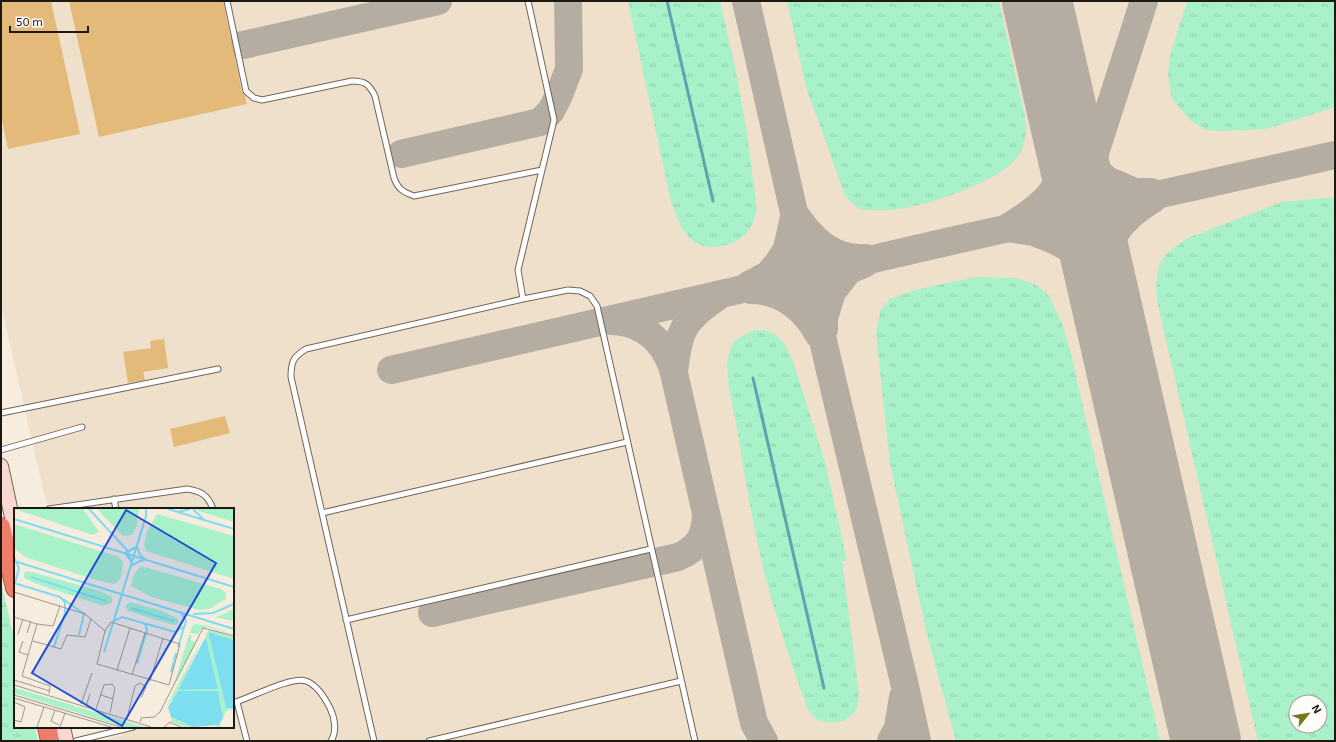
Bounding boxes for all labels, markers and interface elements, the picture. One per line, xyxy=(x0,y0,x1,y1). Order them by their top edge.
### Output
scale bar xyxy=(10,8,88,34)
text: 50 m xyxy=(16,14,43,28)
inset map xyxy=(14,508,234,728)
north arrow xyxy=(1288,694,1328,734)
text: N xyxy=(1309,702,1325,715)

